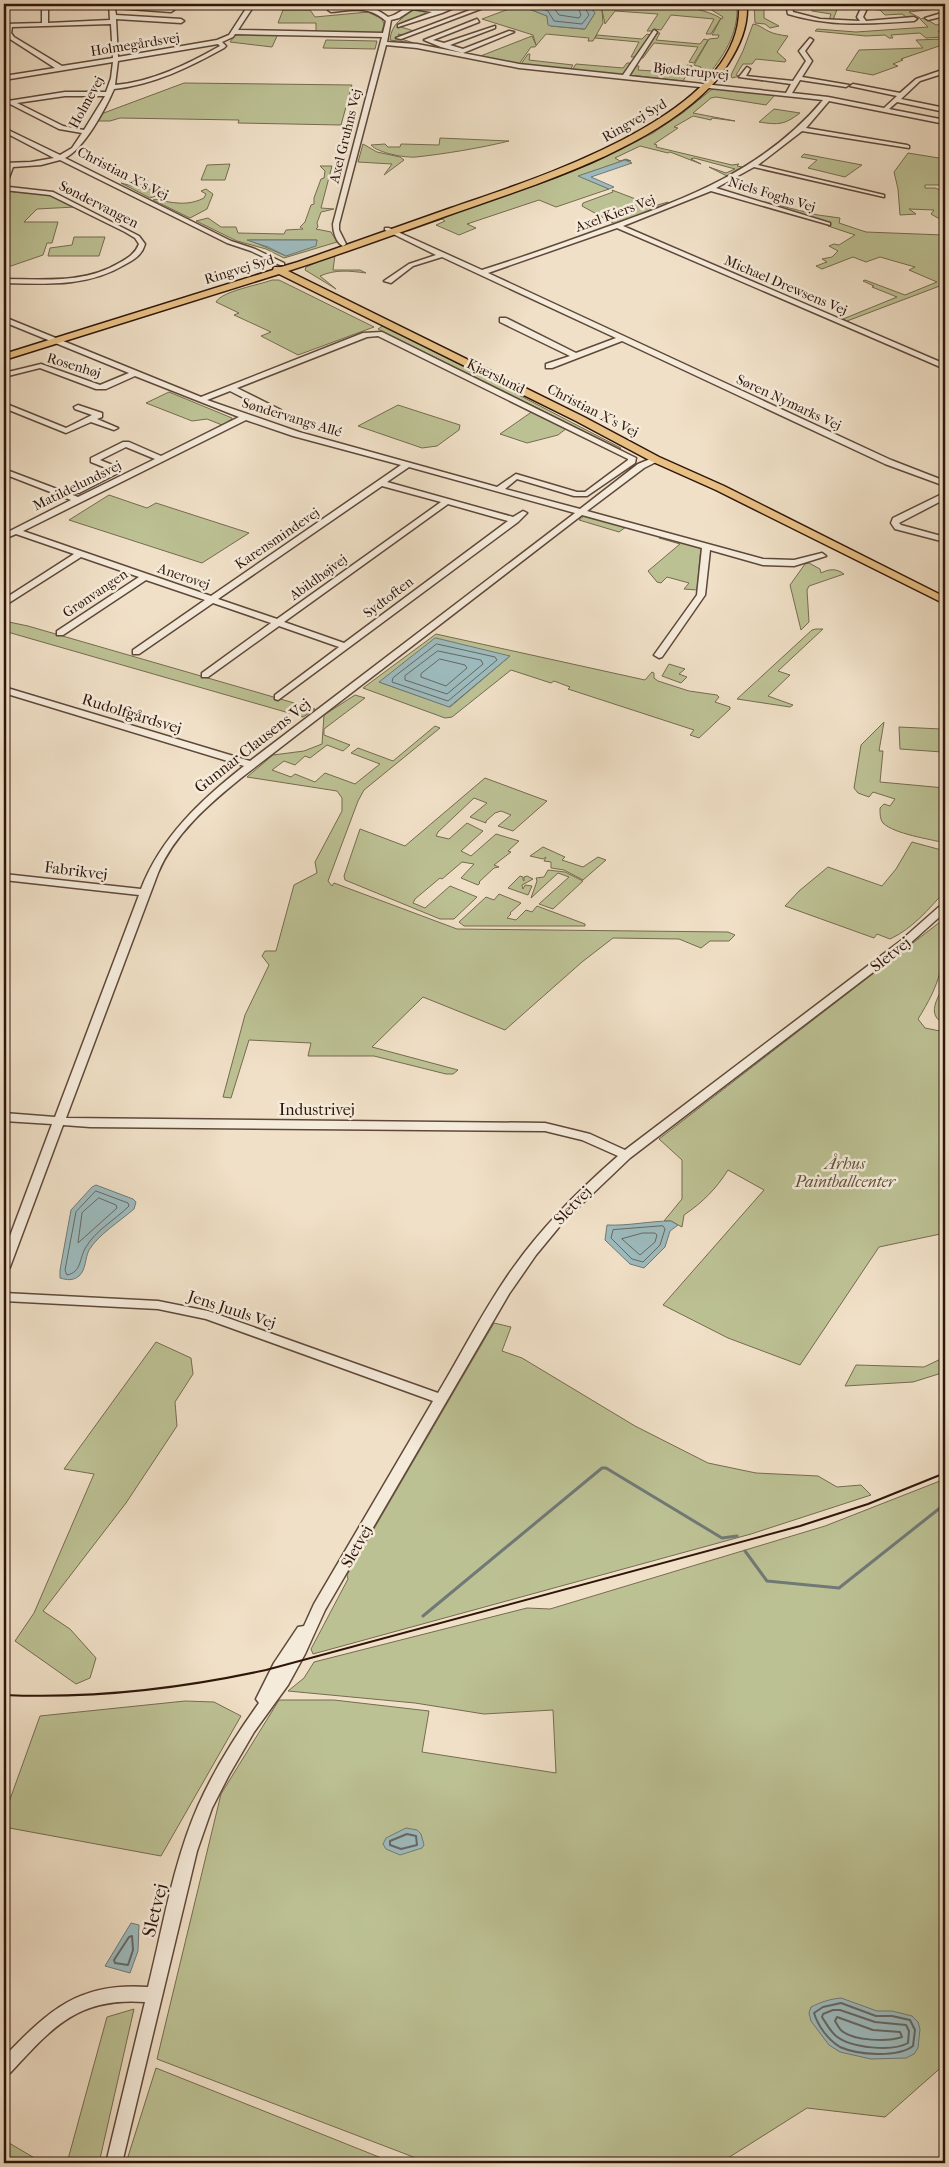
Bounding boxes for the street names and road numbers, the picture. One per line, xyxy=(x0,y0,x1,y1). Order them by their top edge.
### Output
street label: Holmegårdsvej xyxy=(89,29,181,60)
street label: Bjødstrupvej xyxy=(652,59,730,84)
street label: Holmevej xyxy=(65,73,108,131)
street label: Axel Gruhns Vej xyxy=(325,87,365,186)
street label: Ringvej Syd xyxy=(599,95,670,146)
street label: Christian X's Vej xyxy=(74,143,171,204)
street label: Niels Foghs Vej xyxy=(726,173,818,216)
street label: Søndervangen xyxy=(56,177,141,232)
street label: Axel Kiers Vej xyxy=(572,191,658,236)
street label: Ringvej Syd xyxy=(202,251,276,288)
street label: Michael Drewsens Vej xyxy=(722,252,850,319)
street label: Rosenhøj xyxy=(45,349,103,382)
street label: Kjærslund xyxy=(464,355,528,398)
street label: Søren Nymarks Vej xyxy=(734,371,844,434)
street label: Christian X's Vej xyxy=(544,380,641,441)
street label: Søndervangs Allé xyxy=(240,394,344,441)
street label: Matildelundsvej xyxy=(30,457,124,514)
street label: Karensmindevej xyxy=(232,504,323,573)
street label: Abildhøjvej xyxy=(285,551,351,605)
street label: Anerovej xyxy=(155,559,212,593)
street label: Grønvangen xyxy=(60,565,131,621)
street label: Sydtoften xyxy=(360,573,417,622)
street label: Rudolfgårdsvej xyxy=(80,689,184,738)
street label: Gunnar Clausens Vej xyxy=(190,694,314,797)
street label: Fabrikvej xyxy=(43,857,109,884)
street label: Sletvej xyxy=(866,933,914,976)
street label: Industrivej xyxy=(279,1100,355,1119)
street label: Sletvej xyxy=(550,1182,595,1228)
street label: Jens Juuls Vej xyxy=(184,1286,278,1333)
street label: Sletvej xyxy=(337,1522,376,1571)
street label: Sletvej xyxy=(138,1881,172,1939)

